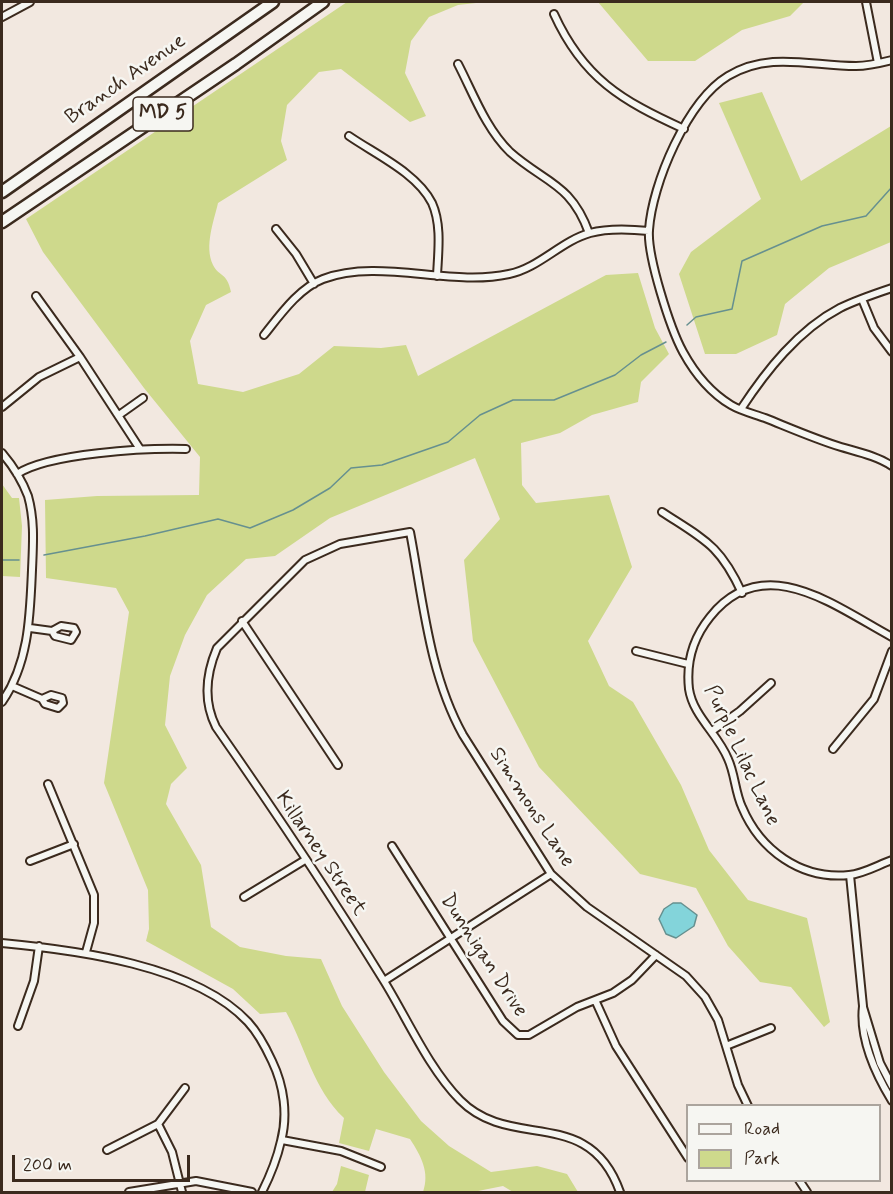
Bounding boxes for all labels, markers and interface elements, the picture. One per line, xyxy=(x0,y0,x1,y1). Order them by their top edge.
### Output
street label: Branch Avenue xyxy=(61,29,191,131)
road number: MD 5 xyxy=(133,97,193,131)
street label: Purple Lilac Lane xyxy=(697,682,785,830)
street label: Simmons Lane xyxy=(483,743,579,873)
street label: Killarney Street xyxy=(269,787,371,921)
street label: Dunnigan Drive xyxy=(434,890,532,1022)
legend xyxy=(686,1104,881,1182)
text: Road xyxy=(744,1117,780,1141)
scale bar xyxy=(15,1143,194,1181)
text: Park xyxy=(744,1147,780,1171)
text: 200 m xyxy=(23,1153,72,1177)

